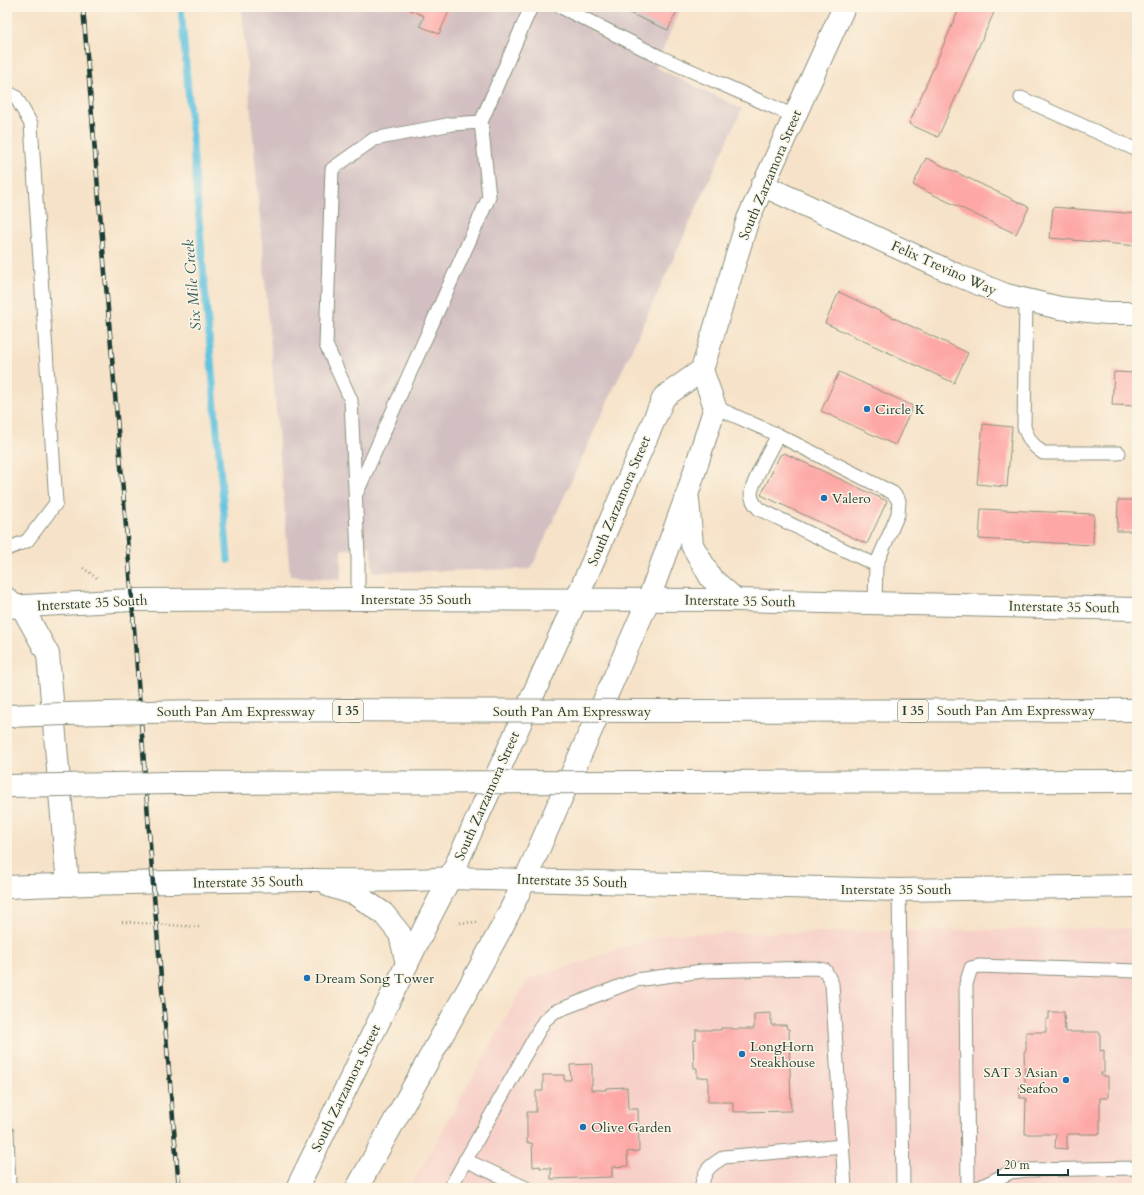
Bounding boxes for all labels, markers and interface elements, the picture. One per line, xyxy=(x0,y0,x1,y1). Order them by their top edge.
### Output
street label: South Zarzamora Street xyxy=(734,107,806,243)
street label: Felix Trevino Way xyxy=(888,236,1000,300)
water label: Six Mile Creek xyxy=(178,238,206,331)
place label: Circle K xyxy=(875,400,926,419)
marker: Circle K xyxy=(862,404,872,414)
street label: South Zarzamora Street xyxy=(583,433,655,569)
place label: Valero xyxy=(832,489,871,508)
marker: Valero xyxy=(819,493,829,503)
street label: Interstate 35 South xyxy=(361,590,472,609)
street label: Interstate 35 South xyxy=(36,591,148,615)
street label: Interstate 35 South xyxy=(684,591,796,611)
street label: Interstate 35 South xyxy=(1008,597,1120,617)
road number: I 35 xyxy=(333,700,363,722)
road number: I 35 xyxy=(898,700,928,722)
street label: South Pan Am Expressway xyxy=(937,701,1096,720)
street label: South Pan Am Expressway xyxy=(157,702,316,721)
street label: South Pan Am Expressway xyxy=(493,702,652,721)
street label: South Zarzamora Street xyxy=(450,728,524,864)
street label: Interstate 35 South xyxy=(516,870,628,892)
street label: Interstate 35 South xyxy=(192,872,304,892)
street label: Interstate 35 South xyxy=(841,880,952,899)
place label: Dream Song Tower xyxy=(315,969,435,988)
marker: Dream Song Tower xyxy=(302,973,312,983)
street label: South Zarzamora Street xyxy=(307,1021,385,1155)
place label: LongHorn Steakhouse xyxy=(750,1037,815,1072)
marker: LongHorn Steakhouse xyxy=(737,1049,747,1059)
place label: SAT 3 Asian Seafoo xyxy=(983,1063,1058,1098)
marker: SAT 3 Asian Seafoo xyxy=(1061,1075,1071,1085)
place label: Olive Garden xyxy=(591,1118,672,1137)
marker: Olive Garden xyxy=(578,1122,588,1132)
scale bar xyxy=(998,1151,1068,1177)
text: 20 m xyxy=(1004,1157,1031,1173)

